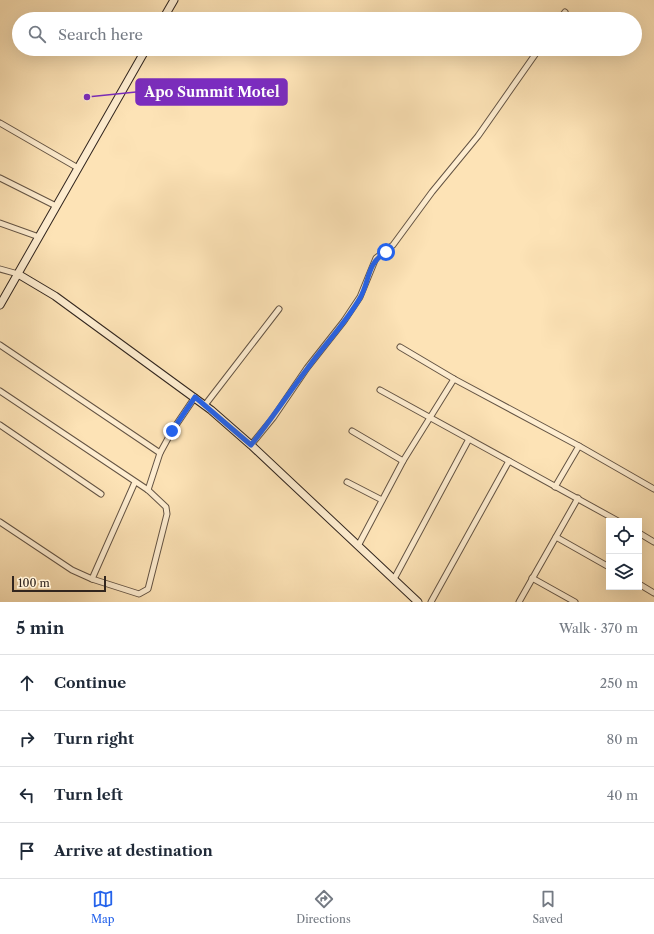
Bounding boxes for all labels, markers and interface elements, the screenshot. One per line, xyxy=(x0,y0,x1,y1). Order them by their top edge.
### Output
search box xyxy=(12,12,642,56)
icon: search xyxy=(26,23,48,45)
text: Search here xyxy=(58,25,143,44)
callout: Apo Summit Motel xyxy=(136,79,287,105)
text: Apo Summit Motel xyxy=(143,83,280,101)
route start xyxy=(377,243,395,261)
route end xyxy=(163,422,181,440)
map controls xyxy=(606,518,642,590)
button: locate xyxy=(606,518,642,554)
button: layers xyxy=(606,554,642,590)
scale bar xyxy=(12,574,106,593)
text: 100 m xyxy=(18,576,50,590)
text: 5 min xyxy=(16,618,64,638)
text: Walk · 370 m xyxy=(559,620,638,636)
icon: ahead xyxy=(16,672,38,694)
text: Continue xyxy=(54,673,126,692)
text: 250 m xyxy=(600,675,638,691)
icon: right xyxy=(16,728,38,750)
text: Turn right xyxy=(54,729,134,748)
text: 80 m xyxy=(606,731,638,747)
icon: left xyxy=(16,784,38,806)
text: Turn left xyxy=(54,785,123,804)
text: 40 m xyxy=(607,787,638,803)
icon: arrive xyxy=(16,840,38,862)
text: Arrive at destination xyxy=(54,841,213,860)
tab: Map xyxy=(91,888,115,926)
tab: Directions xyxy=(296,888,351,926)
tab: Saved xyxy=(533,888,563,926)

